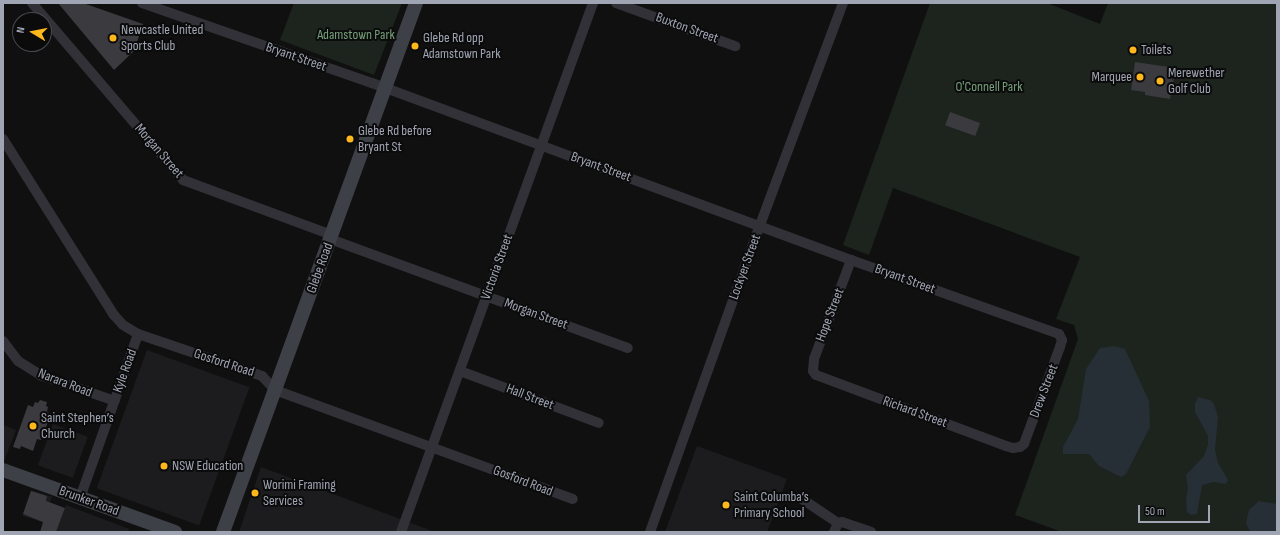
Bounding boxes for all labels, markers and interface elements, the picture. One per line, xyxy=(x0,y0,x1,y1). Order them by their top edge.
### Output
street label: Buxton Street xyxy=(654,9,720,47)
north arrow xyxy=(12,12,52,52)
place label: Newcastle United Sports Club xyxy=(121,22,203,54)
text: N xyxy=(14,26,28,34)
park label: Adamstown Park xyxy=(317,27,395,43)
place label: Glebe Rd opp Adamstown Park xyxy=(423,30,501,62)
marker: Newcastle United Sports Club xyxy=(108,33,118,43)
street label: Bryant Street xyxy=(263,39,329,75)
marker: Glebe Rd opp Adamstown Park xyxy=(410,41,420,51)
place label: Toilets xyxy=(1141,42,1172,58)
marker: Toilets xyxy=(1128,45,1138,55)
place label: Merewether Golf Club xyxy=(1168,65,1225,98)
place label: Marquee xyxy=(1092,69,1132,85)
marker: Marquee xyxy=(1135,72,1145,82)
marker: Merewether Golf Club xyxy=(1155,76,1165,86)
park label: O'Connell Park xyxy=(955,79,1023,95)
street label: Morgan Street xyxy=(131,120,187,182)
place label: Glebe Rd before Bryant St xyxy=(358,123,432,156)
marker: Glebe Rd before Bryant St xyxy=(345,134,355,144)
street label: Bryant Street xyxy=(568,148,634,186)
street label: Victoria Street xyxy=(477,232,517,302)
street label: Lockyer Street xyxy=(725,232,765,302)
street label: Glebe Road xyxy=(303,241,337,295)
street label: Bryant Street xyxy=(872,260,938,298)
street label: Hope Street xyxy=(812,286,848,344)
street label: Morgan Street xyxy=(502,295,570,333)
street label: Gosford Road xyxy=(192,345,256,381)
street label: Kyle Road xyxy=(109,347,141,395)
street label: Drew Street xyxy=(1026,362,1062,420)
street label: Narara Road xyxy=(36,365,94,401)
street label: Hall Street xyxy=(504,380,556,414)
street label: Richard Street xyxy=(880,393,950,431)
place label: Saint Stephen’s Church xyxy=(41,410,114,442)
marker: Saint Stephen’s Church xyxy=(28,421,38,431)
place label: NSW Education xyxy=(172,458,243,474)
marker: NSW Education xyxy=(159,461,169,471)
street label: Gosford Road xyxy=(491,462,555,500)
place label: Worimi Framing Services xyxy=(263,477,336,510)
street label: Brunker Road xyxy=(57,482,121,520)
marker: Worimi Framing Services xyxy=(250,488,260,498)
place label: Saint Columba’s Primary School xyxy=(734,489,809,522)
scale bar xyxy=(1140,497,1212,523)
marker: Saint Columba’s Primary School xyxy=(721,500,731,510)
text: 50 m xyxy=(1145,504,1165,519)

